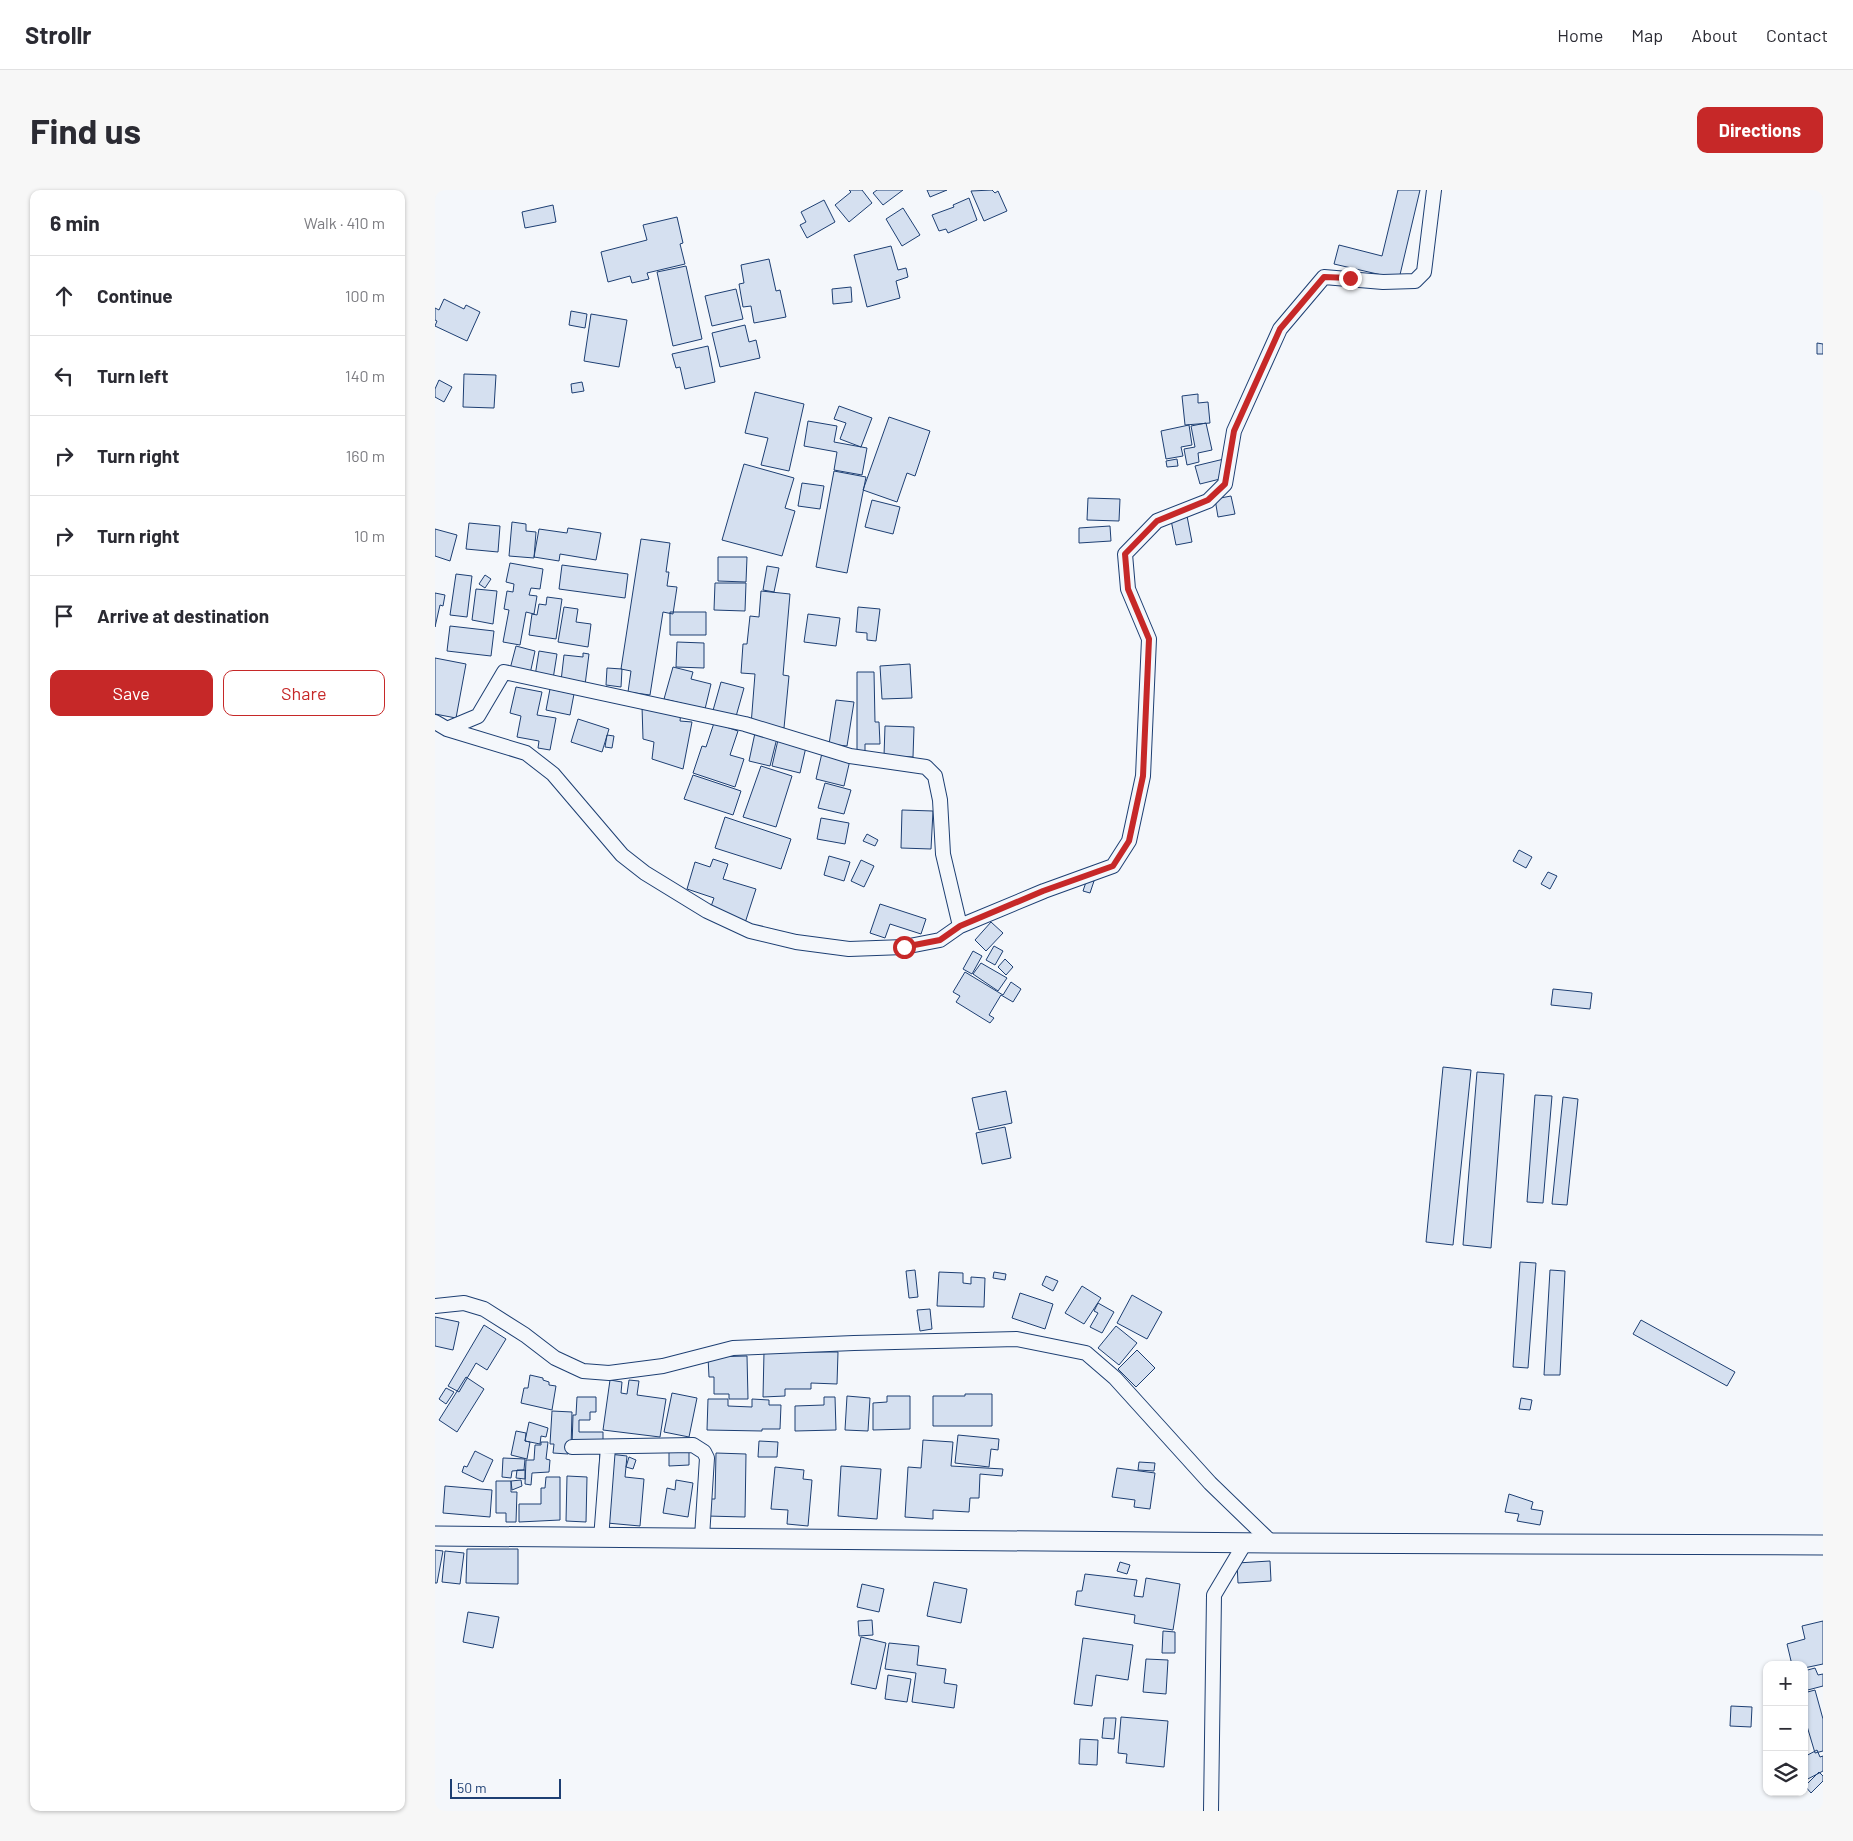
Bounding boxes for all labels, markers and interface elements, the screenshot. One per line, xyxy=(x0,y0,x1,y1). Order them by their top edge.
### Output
text: Strollr xyxy=(25,20,92,49)
text: Home xyxy=(1557,24,1603,46)
text: Map xyxy=(1631,24,1663,46)
text: About xyxy=(1691,24,1738,46)
text: Contact xyxy=(1766,24,1828,46)
button: Directions xyxy=(1697,107,1823,153)
text: Find us xyxy=(30,109,141,151)
text: 6 min xyxy=(50,210,100,235)
text: Walk · 410 m xyxy=(304,213,385,232)
route end xyxy=(1339,267,1362,290)
icon: ahead xyxy=(50,282,78,310)
text: Continue xyxy=(97,284,173,307)
text: 100 m xyxy=(345,286,385,305)
icon: left xyxy=(50,362,78,390)
text: Turn left xyxy=(97,364,168,387)
text: 140 m xyxy=(345,366,385,385)
icon: right xyxy=(50,442,78,470)
text: Turn right xyxy=(97,444,179,467)
text: 160 m xyxy=(346,446,385,465)
icon: right xyxy=(50,522,78,550)
text: Turn right xyxy=(97,524,179,547)
text: 10 m xyxy=(354,526,385,545)
icon: arrive xyxy=(50,602,78,630)
text: Arrive at destination xyxy=(97,604,269,627)
button: Save xyxy=(50,670,213,716)
button: Share xyxy=(223,670,385,716)
route start xyxy=(893,936,916,959)
map controls xyxy=(1763,1661,1808,1796)
button: + xyxy=(1763,1661,1808,1706)
button: − xyxy=(1763,1706,1808,1751)
button: layers xyxy=(1763,1751,1808,1796)
scale bar xyxy=(450,1776,561,1799)
text: 50 m xyxy=(457,1779,486,1796)

